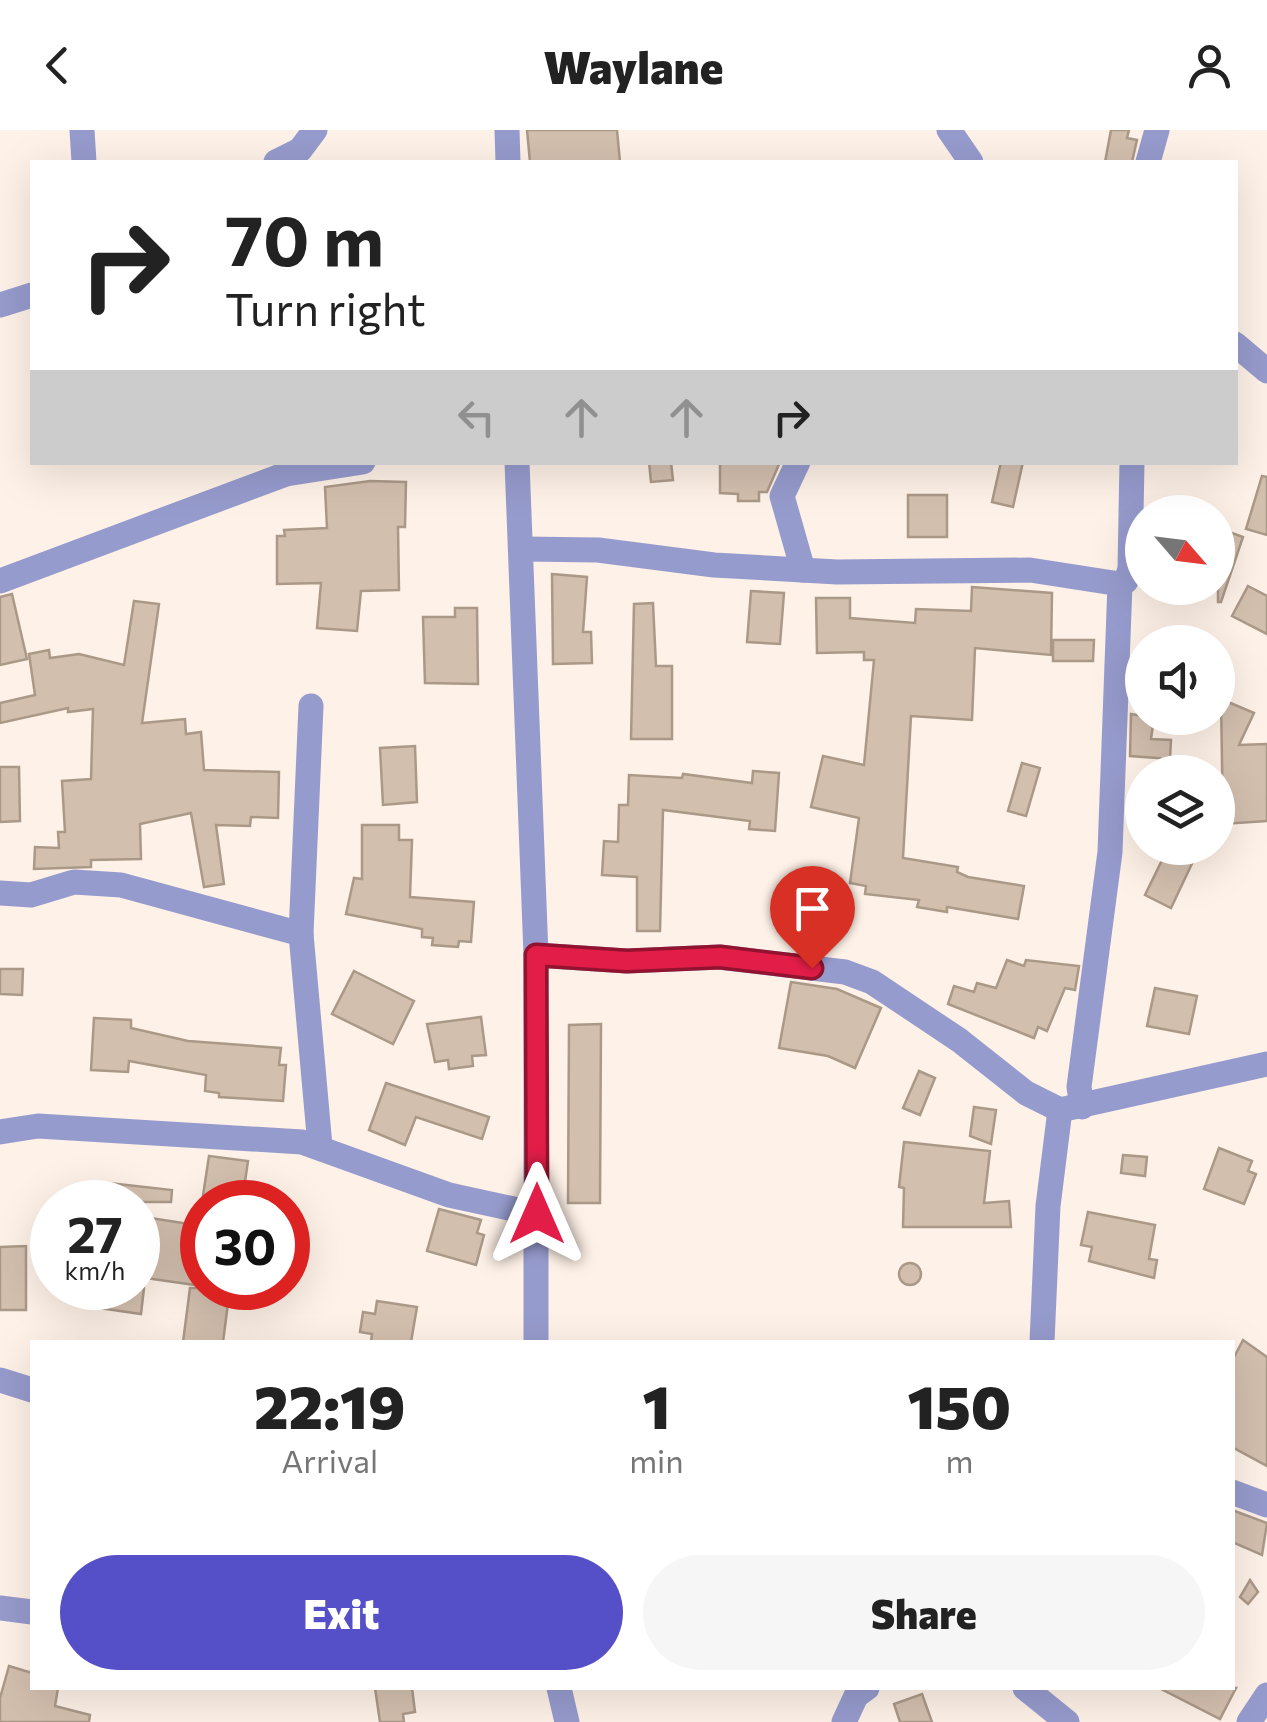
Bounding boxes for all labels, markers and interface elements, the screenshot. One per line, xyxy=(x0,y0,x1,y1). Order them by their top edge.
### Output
icon: back xyxy=(30,38,85,93)
text: Waylane xyxy=(544,38,723,93)
icon: person xyxy=(1182,38,1237,93)
text: 70 m xyxy=(225,195,384,280)
icon: right xyxy=(60,200,190,330)
text: Turn right xyxy=(225,280,426,335)
icon: left xyxy=(449,390,504,445)
icon: ahead xyxy=(554,390,609,445)
icon: ahead xyxy=(659,390,714,445)
icon: right xyxy=(764,390,819,445)
north arrow xyxy=(1125,495,1235,605)
map controls xyxy=(1125,495,1235,865)
button: sound xyxy=(1125,625,1235,735)
button: layers xyxy=(1125,755,1235,865)
pin xyxy=(770,866,855,969)
icon: arrive xyxy=(785,881,840,936)
position arrow xyxy=(485,1162,589,1266)
speed limit sign: 30 xyxy=(180,1180,310,1310)
text: 27 xyxy=(67,1202,123,1263)
text: km/h xyxy=(65,1255,125,1285)
text: 22:19 xyxy=(254,1368,405,1441)
text: 1 xyxy=(642,1368,670,1441)
text: 150 xyxy=(908,1368,1011,1441)
text: Arrival xyxy=(281,1440,378,1480)
text: min xyxy=(629,1440,684,1480)
text: m xyxy=(945,1440,973,1480)
button: Exit xyxy=(60,1555,623,1670)
button: Share xyxy=(643,1555,1205,1670)

